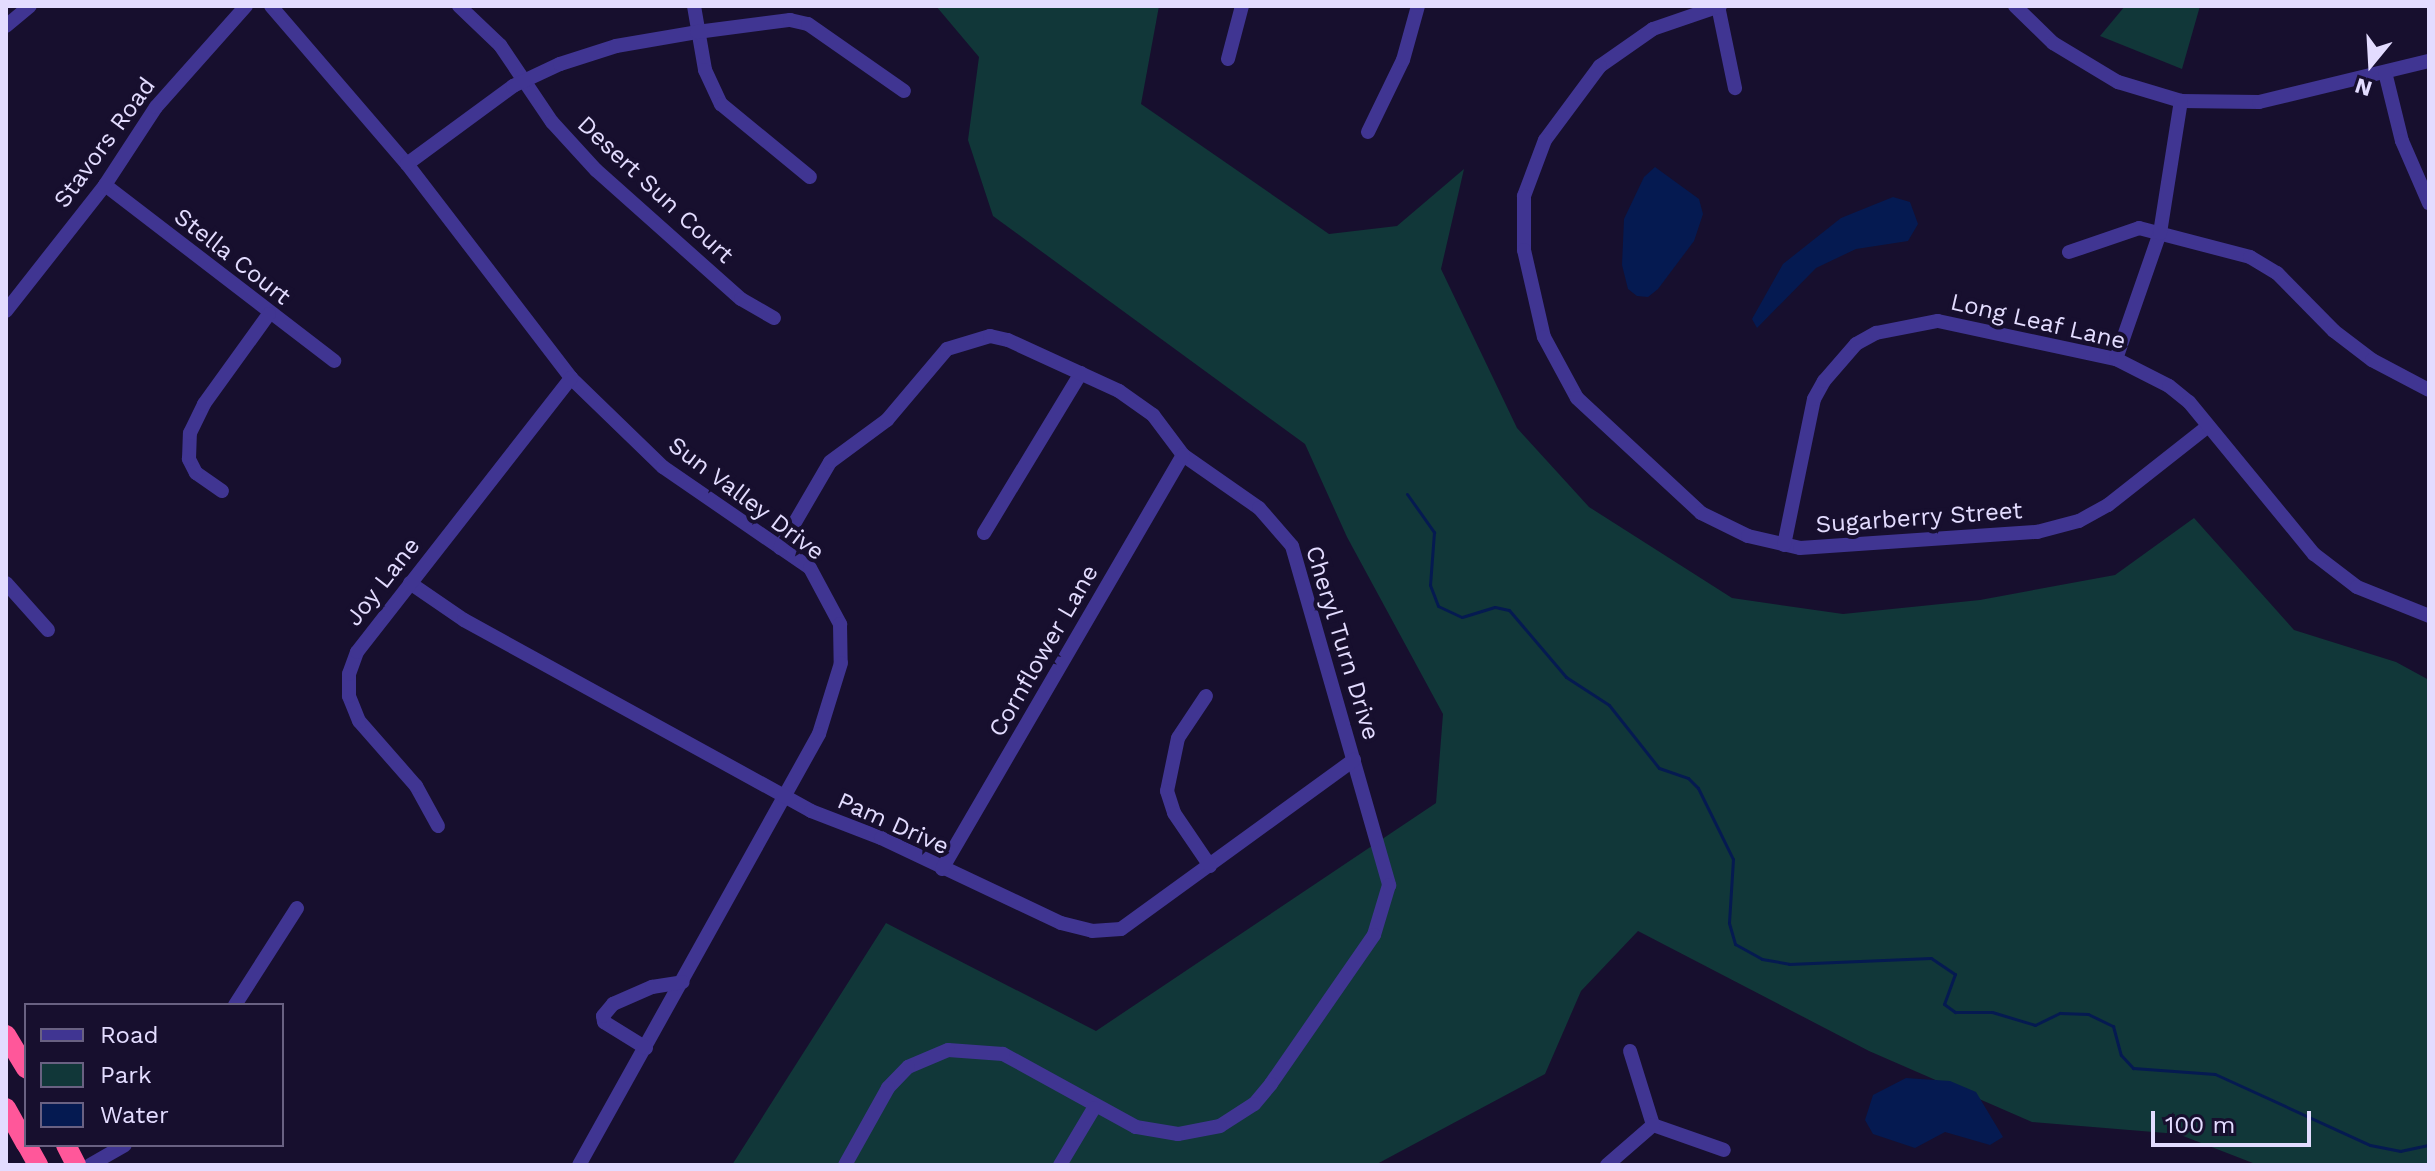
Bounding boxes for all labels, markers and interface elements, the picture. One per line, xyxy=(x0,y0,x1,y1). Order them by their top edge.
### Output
north arrow xyxy=(2331,24,2411,104)
street label: Stavors Road xyxy=(48,72,162,214)
text: N xyxy=(2352,73,2375,102)
street label: Desert Sun Court xyxy=(571,110,739,270)
street label: Stella Court xyxy=(168,202,296,312)
street label: Long Leaf Lane xyxy=(1947,288,2129,356)
street label: Sun Valley Drive xyxy=(662,431,830,567)
street label: Sugarberry Street xyxy=(1814,496,2024,540)
street label: Joy Lane xyxy=(339,532,427,632)
street label: Cheryl Turn Drive xyxy=(1299,542,1385,744)
street label: Cornflower Lane xyxy=(983,560,1105,742)
street label: Pam Drive xyxy=(833,787,953,861)
legend xyxy=(24,1003,284,1147)
text: Road xyxy=(100,1021,159,1049)
text: Park xyxy=(100,1061,152,1089)
scale bar xyxy=(2155,1095,2315,1145)
text: Water xyxy=(100,1101,169,1129)
text: 100 m xyxy=(2165,1111,2235,1139)

